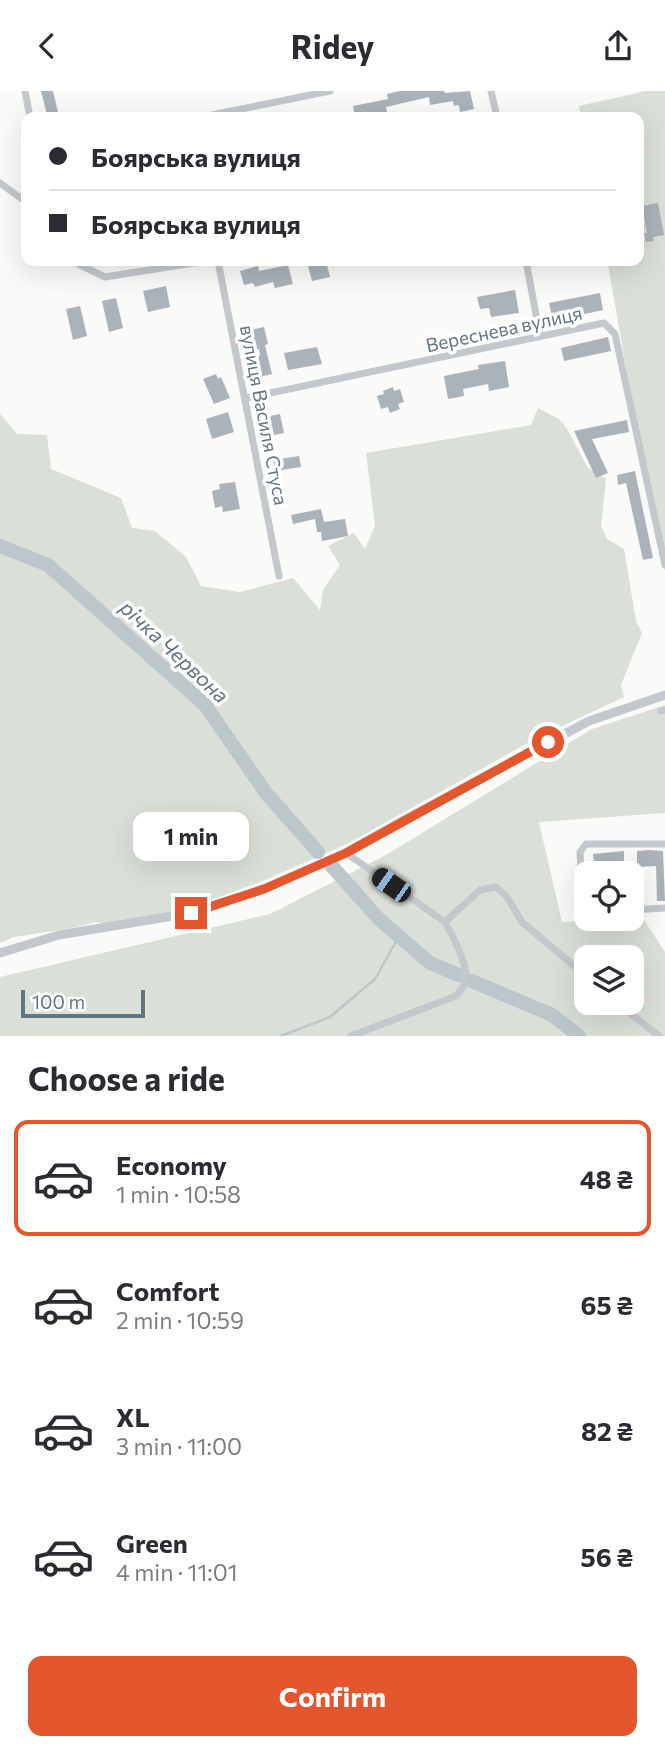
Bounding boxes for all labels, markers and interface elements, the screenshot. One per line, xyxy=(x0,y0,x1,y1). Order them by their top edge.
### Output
text: Ridey xyxy=(291,26,374,66)
icon: back xyxy=(28,27,66,65)
icon: share xyxy=(599,27,637,65)
text: Боярська вулиця xyxy=(91,141,301,172)
text: Боярська вулиця xyxy=(91,208,301,239)
street label: Вереснева вулиця xyxy=(424,301,584,356)
street label: вулиця Василя Стуса xyxy=(236,323,293,507)
water label: річка Червона xyxy=(115,594,234,708)
route start xyxy=(532,726,564,758)
callout: 1 min xyxy=(133,811,249,861)
text: 1 min xyxy=(164,822,218,850)
map controls xyxy=(574,861,644,1015)
button: locate xyxy=(574,861,644,931)
car xyxy=(368,864,415,906)
route end xyxy=(175,897,207,929)
button: layers xyxy=(574,945,644,1015)
scale bar xyxy=(21,987,145,1019)
text: 100 m xyxy=(32,990,85,1013)
text: Choose a ride xyxy=(28,1058,225,1098)
icon: car xyxy=(32,1147,95,1210)
text: Economy xyxy=(116,1149,227,1180)
text: 48 ₴ xyxy=(580,1163,633,1194)
text: 1 min · 10:58 xyxy=(116,1180,241,1208)
icon: car xyxy=(32,1273,95,1336)
text: Comfort xyxy=(116,1275,219,1306)
text: 65 ₴ xyxy=(581,1289,633,1320)
text: 2 min · 10:59 xyxy=(116,1306,244,1334)
icon: car xyxy=(32,1399,95,1462)
text: XL xyxy=(116,1401,150,1432)
text: 82 ₴ xyxy=(581,1415,633,1446)
text: 3 min · 11:00 xyxy=(116,1432,242,1460)
icon: car xyxy=(32,1525,95,1588)
text: Green xyxy=(116,1527,188,1558)
text: 56 ₴ xyxy=(581,1541,633,1572)
text: 4 min · 11:01 xyxy=(116,1558,238,1586)
button: Confirm xyxy=(28,1656,637,1736)

